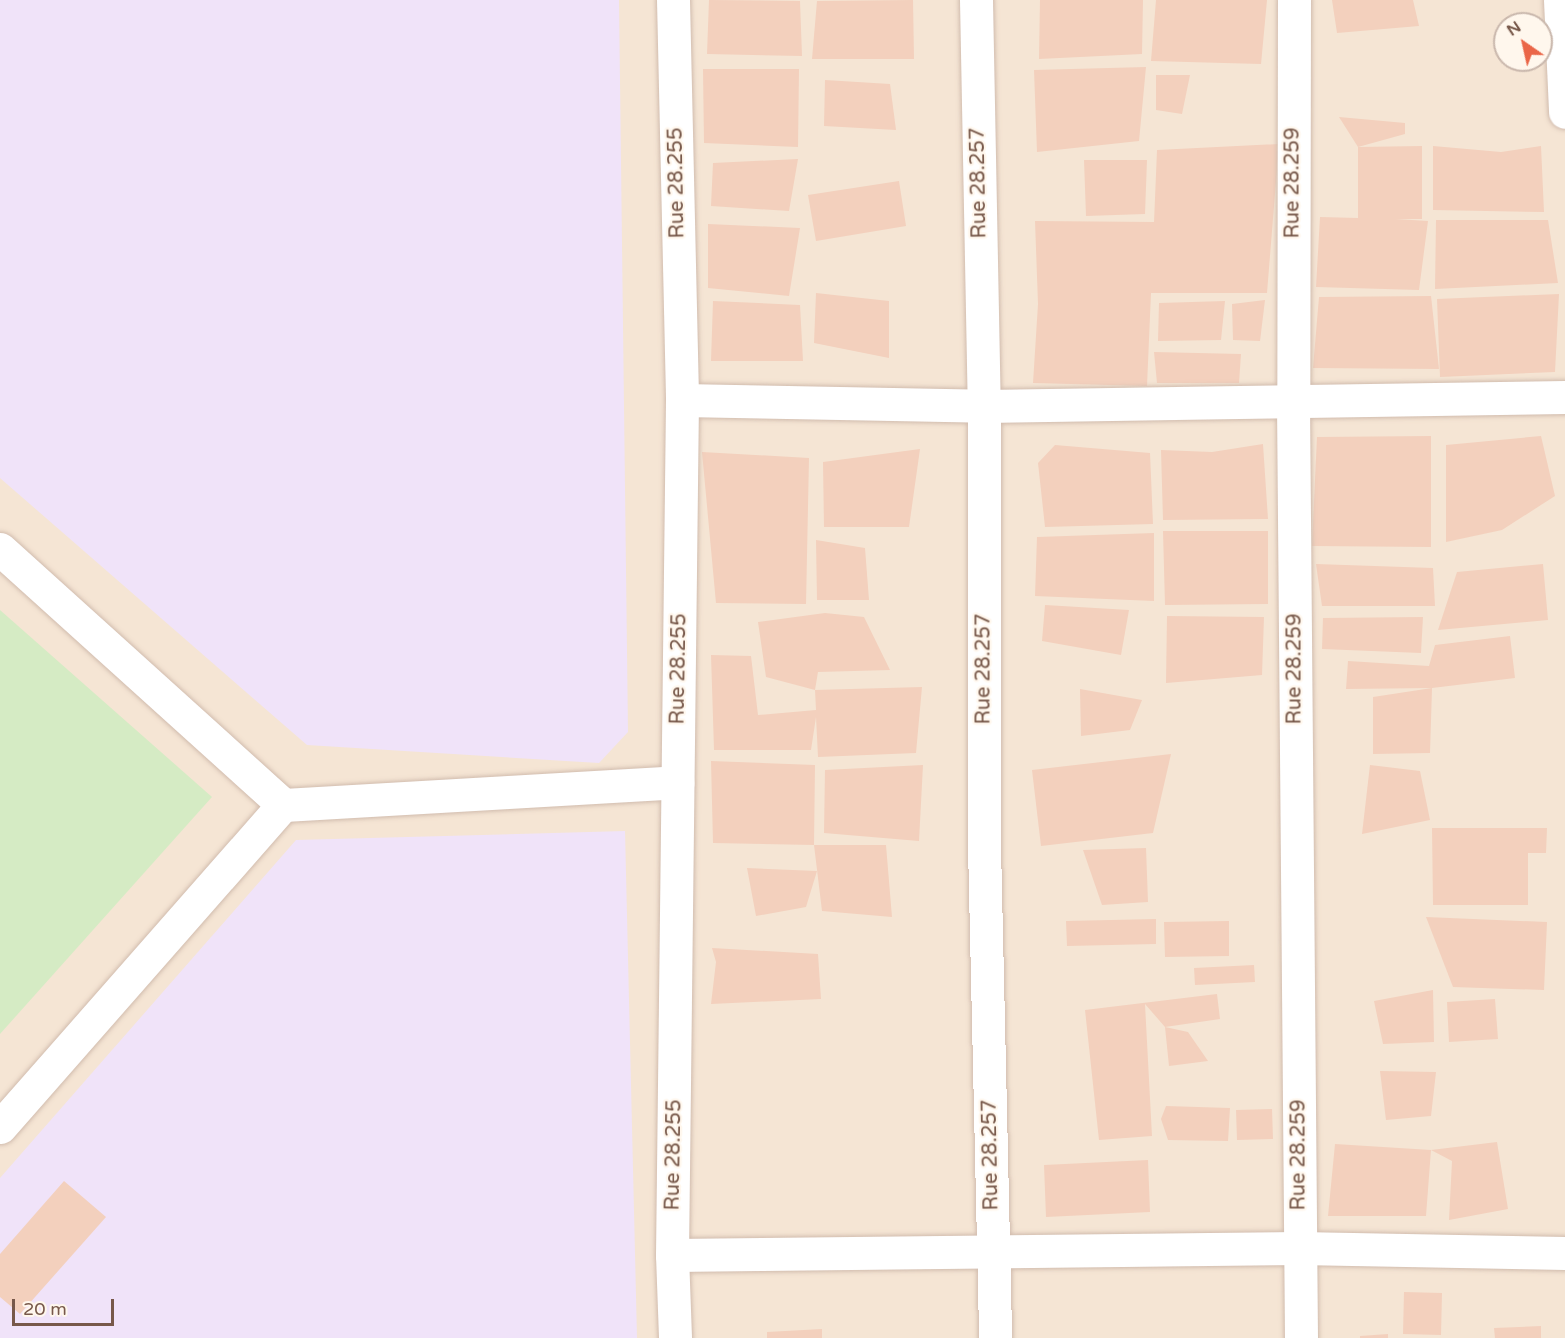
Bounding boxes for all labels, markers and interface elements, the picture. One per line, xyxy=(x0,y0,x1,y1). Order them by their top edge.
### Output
north arrow xyxy=(1493,12,1553,72)
text: N xyxy=(1503,17,1525,41)
street label: Rue 28.255 xyxy=(664,127,690,239)
street label: Rue 28.257 xyxy=(966,127,992,239)
street label: Rue 28.259 xyxy=(1281,128,1305,238)
street label: Rue 28.255 xyxy=(666,613,692,725)
street label: Rue 28.257 xyxy=(972,614,996,724)
street label: Rue 28.259 xyxy=(1283,614,1307,724)
street label: Rue 28.255 xyxy=(661,1099,687,1211)
street label: Rue 28.257 xyxy=(978,1099,1004,1211)
street label: Rue 28.259 xyxy=(1287,1100,1311,1210)
scale bar xyxy=(15,1287,117,1325)
text: 20 m xyxy=(23,1298,67,1320)

